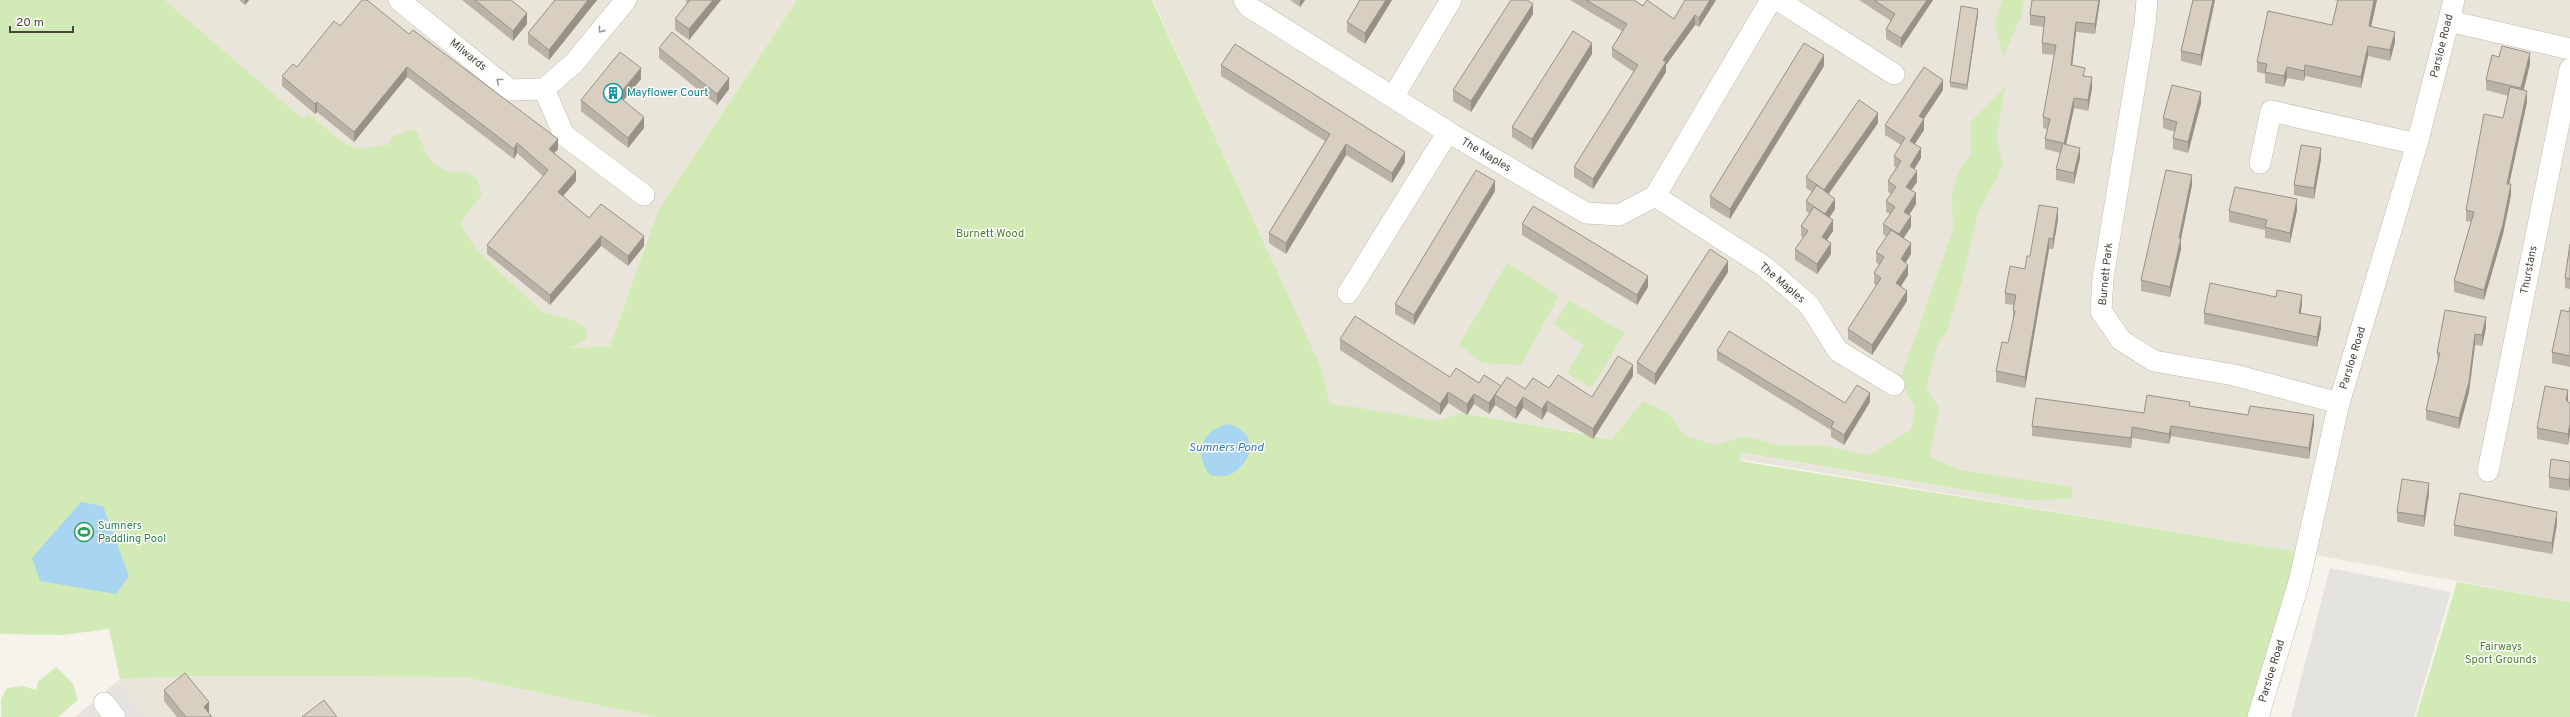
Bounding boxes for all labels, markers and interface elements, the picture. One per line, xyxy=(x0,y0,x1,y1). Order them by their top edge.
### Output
scale bar xyxy=(10,8,73,34)
street label: Parsloe Road xyxy=(2427,13,2457,79)
text: 20 m xyxy=(16,15,44,31)
one-way arrow xyxy=(598,26,605,33)
street label: Milwards xyxy=(447,36,489,74)
one-way arrow xyxy=(497,78,504,85)
building icon: Mayflower Court xyxy=(602,82,624,104)
place label: Mayflower Court xyxy=(627,86,709,100)
street label: The Maples xyxy=(1458,135,1514,175)
park label: Burnett Wood xyxy=(956,227,1024,241)
street label: Burnett Park xyxy=(2096,242,2116,306)
street label: Thurstans xyxy=(2517,244,2541,296)
street label: The Maples xyxy=(1756,260,1808,306)
street label: Parsloe Road xyxy=(2337,325,2369,391)
water label: Sumners Pond xyxy=(1189,440,1265,456)
place label: Sumners Paddling Pool xyxy=(98,519,166,546)
sports icon: Sumners Paddling Pool xyxy=(73,521,95,543)
street label: Parsloe Road xyxy=(2256,638,2288,704)
park label: Fairways Sport Grounds xyxy=(2465,640,2537,667)

